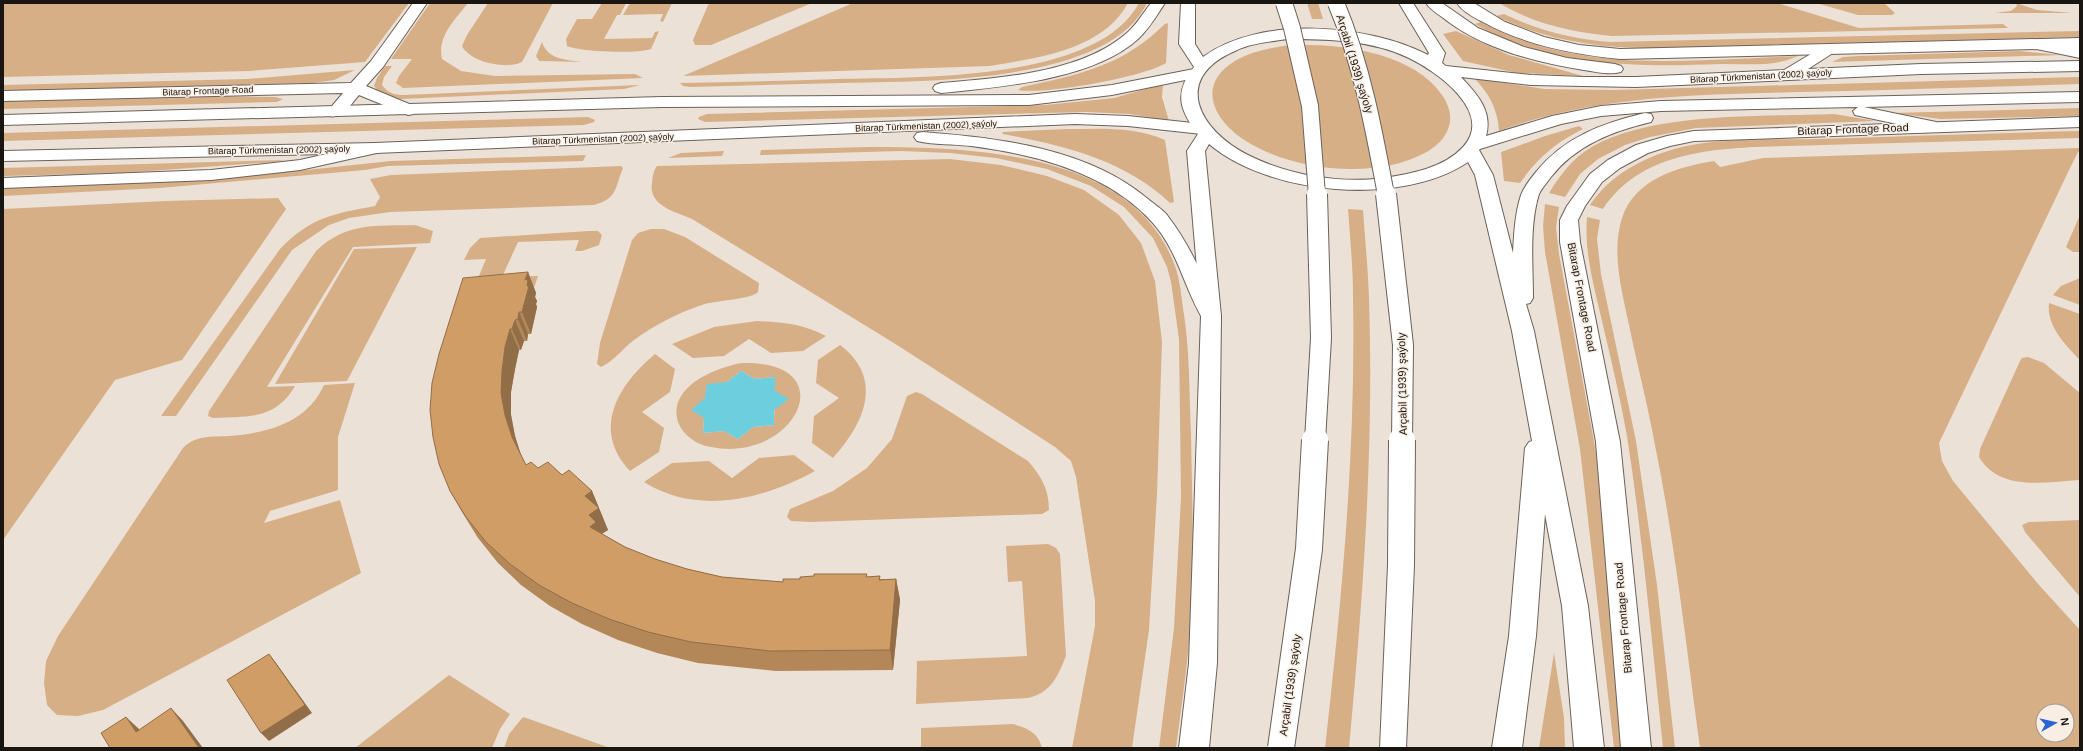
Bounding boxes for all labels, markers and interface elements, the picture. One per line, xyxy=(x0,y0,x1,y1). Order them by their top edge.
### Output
street label: Arçabil (1939) şaýoly xyxy=(1334,13,1376,115)
street label: Bitarap Türkmenistan (2002) şaýoly xyxy=(1690,67,1833,85)
street label: Bitarap Frontage Road xyxy=(162,84,254,98)
street label: Bitarap Türkmenistan (2002) şaýoly xyxy=(855,119,998,133)
street label: Bitarap Frontage Road xyxy=(1797,121,1909,137)
street label: Bitarap Türkmenistan (2002) şaýoly xyxy=(532,132,675,146)
street label: Bitarap Türkmenistan (2002) şaýoly xyxy=(208,144,351,156)
street label: Bitarap Frontage Road xyxy=(1565,241,1599,353)
street label: Arçabil (1939) şaýoly xyxy=(1395,332,1409,435)
street label: Bitarap Frontage Road xyxy=(1612,562,1634,674)
street label: Arçabil (1939) şaýoly xyxy=(1277,633,1303,737)
north arrow xyxy=(2035,703,2075,743)
text: N xyxy=(2058,717,2071,726)

